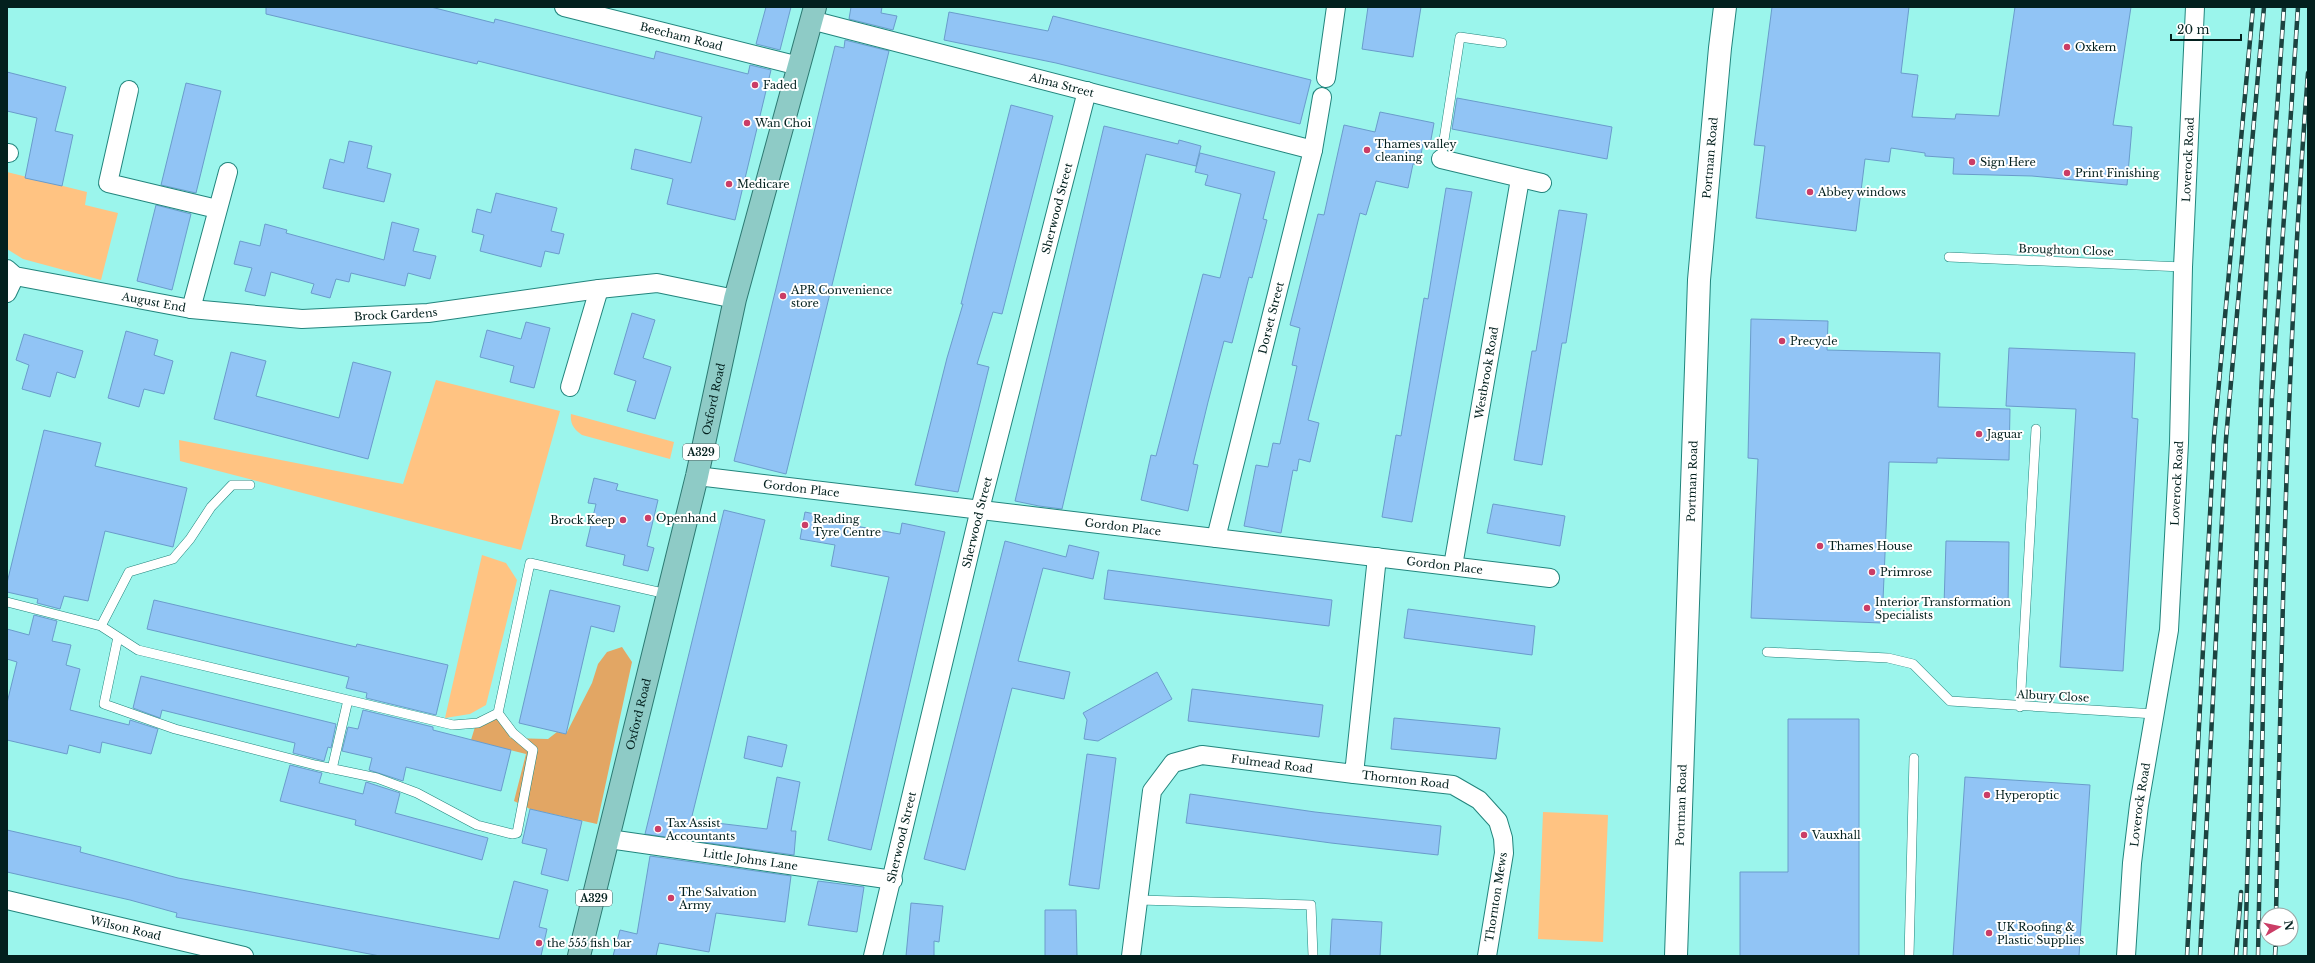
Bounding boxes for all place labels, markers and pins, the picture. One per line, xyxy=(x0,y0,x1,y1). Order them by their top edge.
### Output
place label: Oxkem xyxy=(2075,40,2117,54)
marker: Oxkem xyxy=(2062,42,2072,52)
place label: Faded xyxy=(763,78,798,92)
marker: Faded xyxy=(750,80,760,90)
place label: Wan Choi xyxy=(754,116,811,130)
marker: Wan Choi xyxy=(742,118,752,128)
place label: Thames valley cleaning xyxy=(1375,137,1456,164)
marker: Thames valley cleaning xyxy=(1362,145,1372,155)
place label: Sign Here xyxy=(1980,155,2036,169)
marker: Sign Here xyxy=(1967,157,1977,167)
place label: Print Finishing xyxy=(2075,166,2160,180)
marker: Print Finishing xyxy=(2062,168,2072,178)
place label: Medicare xyxy=(737,177,790,191)
marker: Medicare xyxy=(724,179,734,189)
place label: Abbey windows xyxy=(1817,185,1906,199)
marker: Abbey windows xyxy=(1805,187,1815,197)
place label: APR Convenience store xyxy=(790,283,892,310)
marker: APR Convenience store xyxy=(778,291,788,301)
place label: Precycle xyxy=(1790,334,1837,348)
marker: Precycle xyxy=(1777,336,1787,346)
place label: Jaguar xyxy=(1985,427,2023,441)
marker: Jaguar xyxy=(1974,429,1984,439)
place label: Openhand xyxy=(656,511,717,525)
place label: Reading Tyre Centre xyxy=(813,512,881,539)
place label: Brock Keep xyxy=(550,513,615,527)
marker: Openhand xyxy=(643,513,653,523)
marker: Brock Keep xyxy=(618,515,628,525)
marker: Reading Tyre Centre xyxy=(800,520,810,530)
place label: Thames House xyxy=(1828,539,1913,553)
marker: Thames House xyxy=(1815,541,1825,551)
place label: Primrose xyxy=(1880,565,1932,579)
marker: Primrose xyxy=(1867,567,1877,577)
place label: Interior Transformation Specialists xyxy=(1875,595,2011,622)
marker: Interior Transformation Specialists xyxy=(1862,603,1872,613)
place label: Hyperoptic xyxy=(1995,788,2059,802)
marker: Hyperoptic xyxy=(1982,790,1992,800)
place label: Tax Assist Accountants xyxy=(665,816,735,843)
marker: Tax Assist Accountants xyxy=(653,824,663,834)
place label: Vauxhall xyxy=(1811,828,1861,842)
marker: Vauxhall xyxy=(1799,830,1809,840)
place label: The Salvation Army xyxy=(678,885,757,912)
marker: The Salvation Army xyxy=(666,893,676,903)
place label: UK Roofing & Plastic Supplies xyxy=(1997,920,2084,947)
marker: UK Roofing & Plastic Supplies xyxy=(1984,928,1994,938)
place label: the 555 fish bar xyxy=(547,936,632,950)
marker: the 555 fish bar xyxy=(534,938,544,948)

